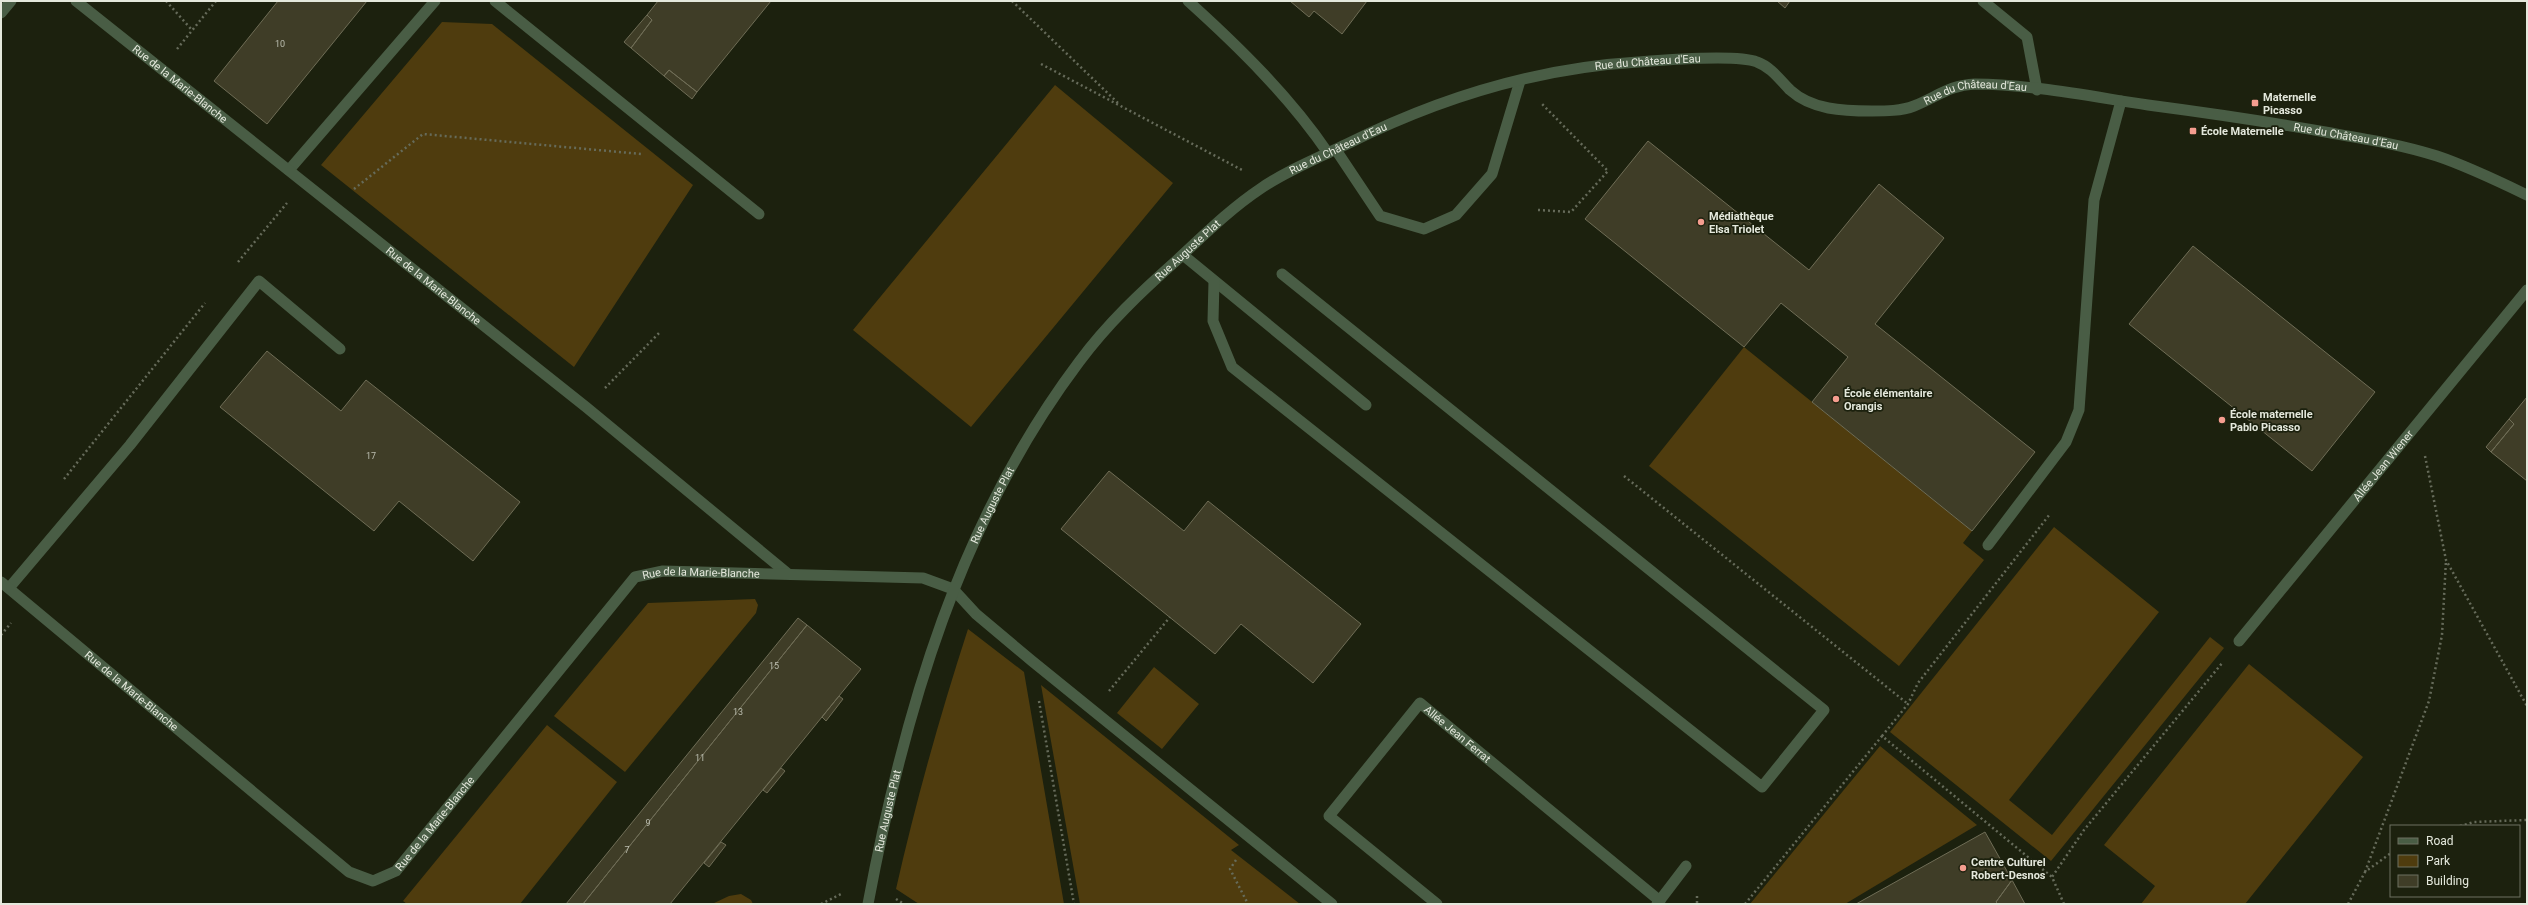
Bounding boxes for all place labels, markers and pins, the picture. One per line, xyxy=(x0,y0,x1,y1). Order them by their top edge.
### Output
place label: Maternelle Picasso xyxy=(2263,91,2316,117)
marker: Maternelle Picasso xyxy=(2250,98,2260,108)
place label: École Maternelle xyxy=(2201,125,2284,138)
marker: École Maternelle xyxy=(2188,126,2198,136)
place label: Médiathèque Elsa Triolet xyxy=(1709,210,1774,236)
marker: Médiathèque Elsa Triolet xyxy=(1696,217,1706,227)
place label: École élémentaire Orangis xyxy=(1844,387,1932,413)
marker: École élémentaire Orangis xyxy=(1831,394,1841,404)
place label: École maternelle Pablo Picasso xyxy=(2230,408,2313,434)
marker: École maternelle Pablo Picasso xyxy=(2217,415,2227,425)
place label: Centre Culturel Robert-Desnos xyxy=(1971,856,2046,882)
marker: Centre Culturel Robert-Desnos xyxy=(1958,863,1968,873)

